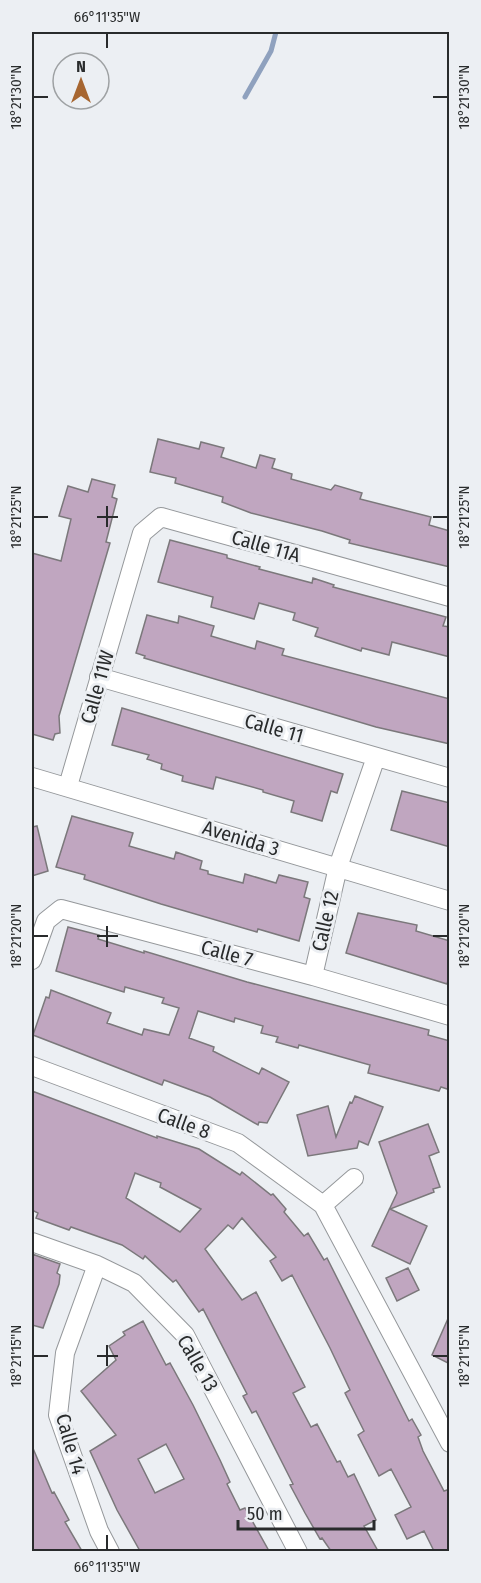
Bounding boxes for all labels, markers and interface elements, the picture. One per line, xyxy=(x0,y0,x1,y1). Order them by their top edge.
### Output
text: 66°11'35"W xyxy=(74,8,140,26)
north arrow xyxy=(51,51,111,111)
text: N xyxy=(76,57,86,76)
text: 18°21'30"N xyxy=(7,65,25,129)
text: 18°21'30"N xyxy=(455,65,473,129)
text: 18°21'25"N xyxy=(7,485,25,549)
text: 18°21'25"N xyxy=(455,485,473,549)
street label: Calle 11A xyxy=(229,525,304,567)
street label: Calle 11W xyxy=(75,648,119,726)
street label: Calle 11 xyxy=(242,708,306,748)
street label: Avenida 3 xyxy=(200,815,282,861)
street label: Calle 12 xyxy=(306,888,344,954)
text: 18°21'20"N xyxy=(7,904,25,968)
text: 18°21'20"N xyxy=(455,904,473,968)
street label: Calle 7 xyxy=(198,935,256,971)
street label: Calle 8 xyxy=(154,1102,214,1144)
text: 18°21'15"N xyxy=(7,1325,25,1387)
text: 18°21'15"N xyxy=(455,1325,473,1387)
street label: Calle 13 xyxy=(172,1330,224,1396)
street label: Calle 14 xyxy=(51,1411,91,1477)
scale bar xyxy=(238,1493,374,1531)
text: 50 m xyxy=(247,1503,283,1525)
text: 66°11'35"W xyxy=(74,1558,140,1576)

